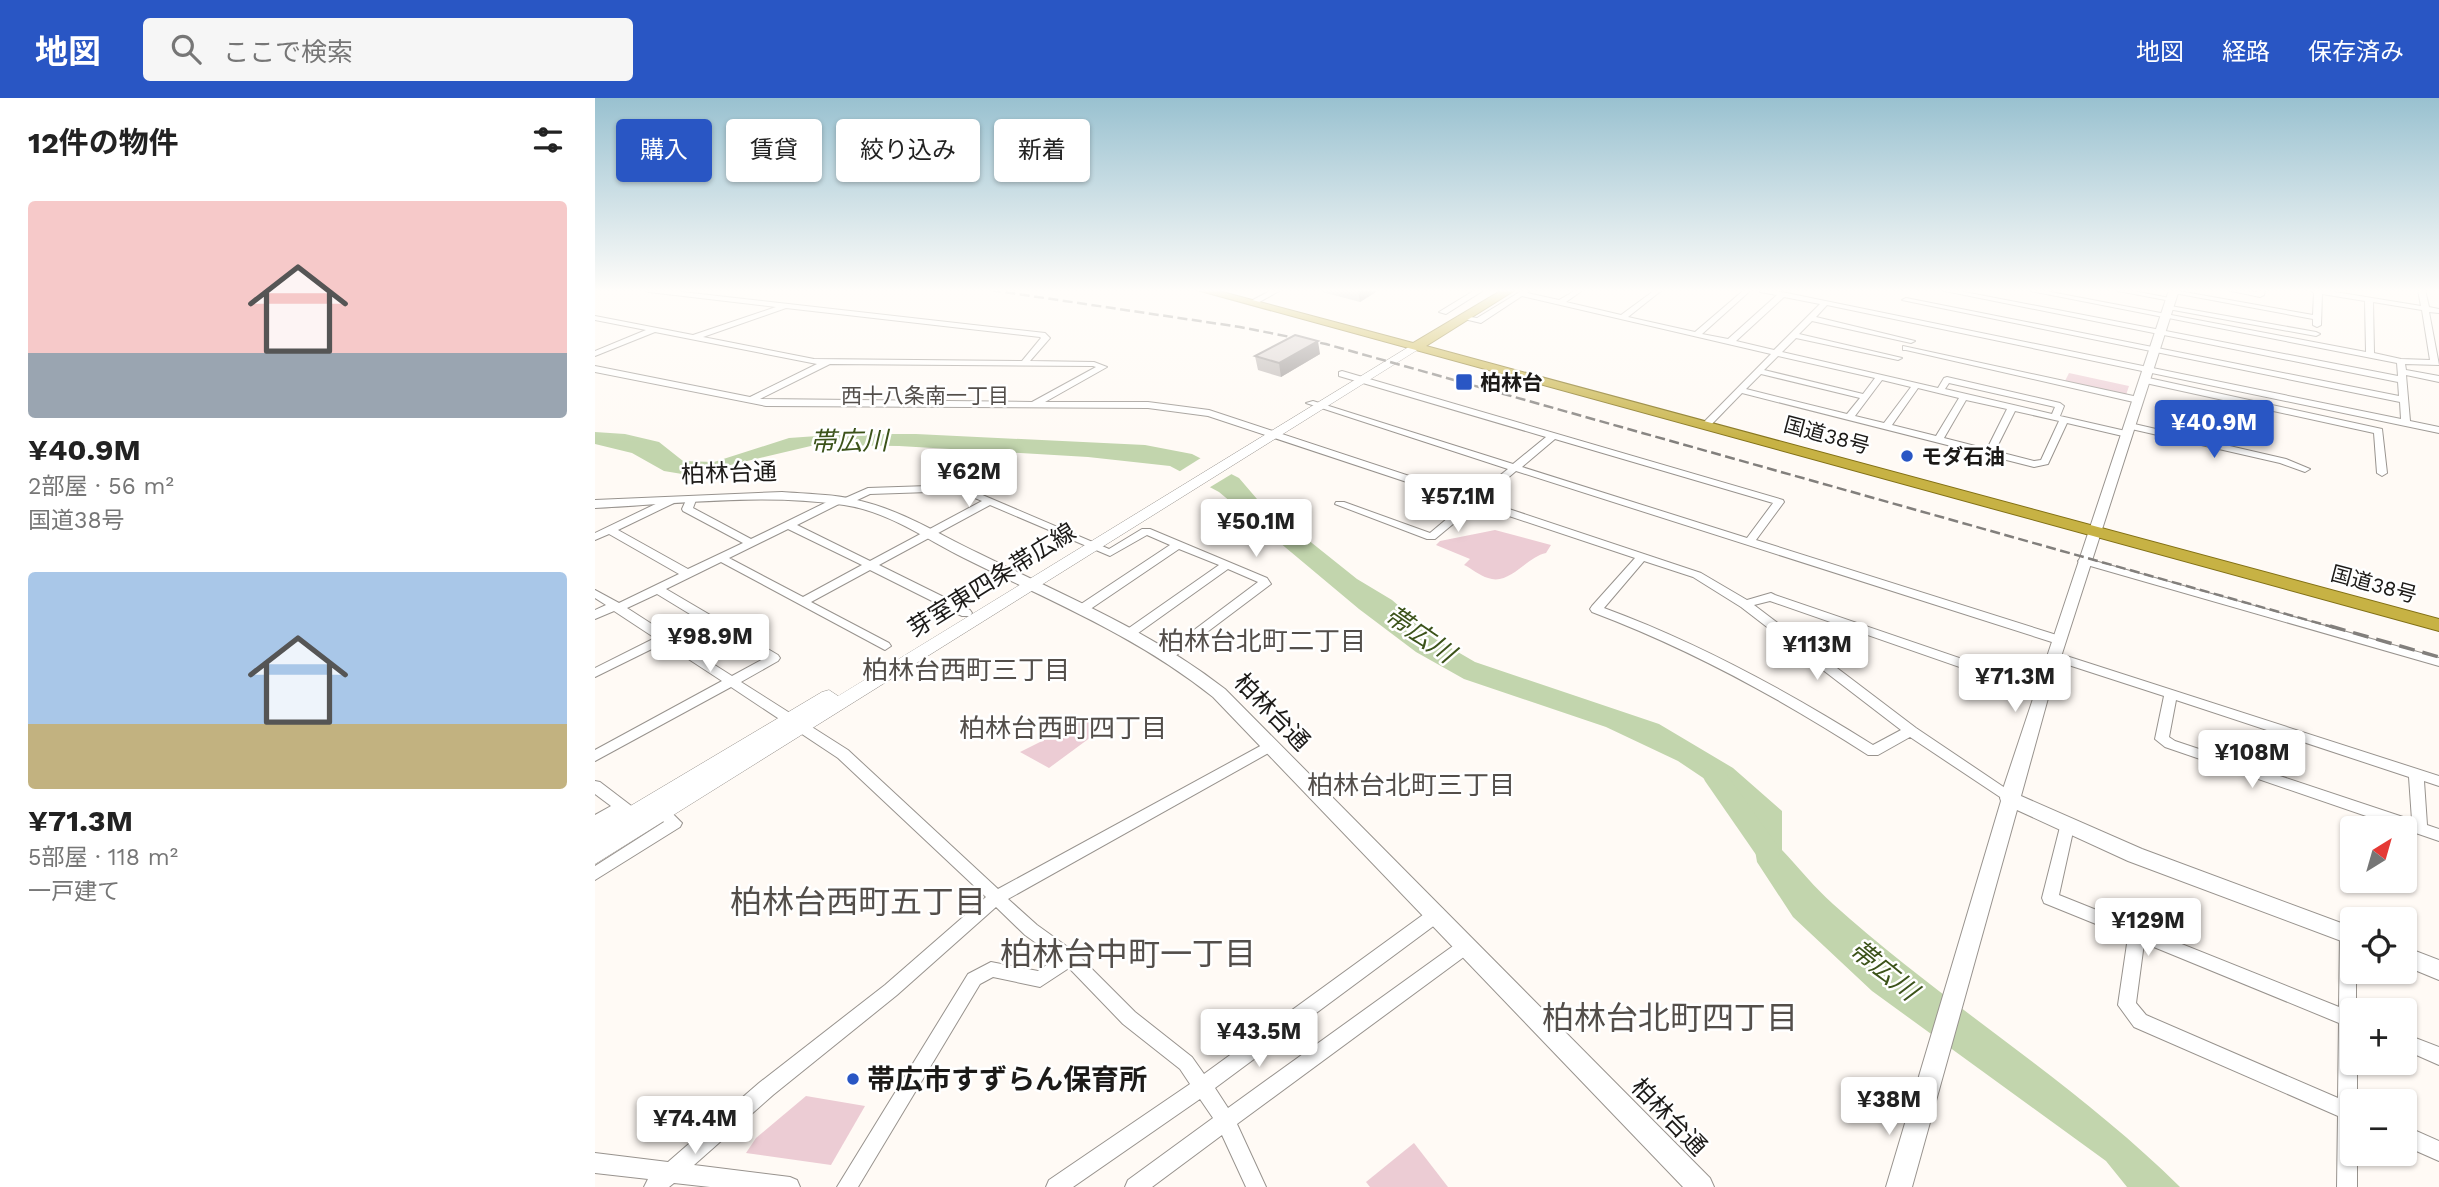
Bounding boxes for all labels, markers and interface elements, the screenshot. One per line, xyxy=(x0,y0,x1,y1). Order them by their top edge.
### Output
search box xyxy=(143,18,633,81)
icon: search xyxy=(167,30,205,68)
text: 地図 xyxy=(35,32,101,71)
text: ここで検索 xyxy=(223,37,353,67)
text: 地図 xyxy=(2136,38,2184,66)
text: 経路 xyxy=(2222,38,2270,66)
text: 保存済み xyxy=(2308,38,2404,66)
chip: 購入 xyxy=(616,119,712,182)
chip: 賃貸 xyxy=(726,119,822,182)
chip: 絞り込み xyxy=(836,119,980,182)
chip: 新着 xyxy=(994,119,1090,182)
icon: filters xyxy=(529,121,567,159)
text: 12件の物件 xyxy=(28,125,179,160)
icon: home xyxy=(235,246,361,372)
place label: 柏林台 xyxy=(1480,370,1543,395)
marker: 柏林台 xyxy=(1454,372,1474,392)
district label: 西十八条南一丁目 xyxy=(841,383,1009,408)
pin: ¥40.9M xyxy=(2157,400,2271,460)
text: ¥40.9M xyxy=(2171,409,2257,436)
street label: 国道38号 xyxy=(1781,412,1873,458)
water label: 帯広川 xyxy=(810,425,891,457)
text: ¥40.9M xyxy=(28,432,141,467)
place label: モダ石油 xyxy=(1921,444,2005,469)
marker: モダ石油 xyxy=(1899,448,1915,464)
pin: ¥62M xyxy=(928,450,1010,509)
street label: 柏林台通 xyxy=(681,457,777,489)
text: ¥62M xyxy=(937,458,1001,485)
text: 2部屋 · 56 m² xyxy=(28,473,174,500)
pin: ¥57.1M xyxy=(1401,474,1515,534)
text: ¥57.1M xyxy=(1421,483,1495,510)
pin: ¥50.1M xyxy=(1199,500,1313,559)
text: 国道38号 xyxy=(28,507,125,534)
text: ¥50.1M xyxy=(1217,508,1295,535)
street label: 芽室東四条帯広線 xyxy=(903,517,1081,643)
street label: 国道38号 xyxy=(2328,561,2420,607)
water label: 帯広川 xyxy=(1379,599,1463,670)
pin: ¥98.9M xyxy=(653,614,767,674)
icon: home xyxy=(235,617,361,743)
pin: ¥113M xyxy=(1768,622,1866,682)
text: ¥98.9M xyxy=(667,623,753,650)
district label: 柏林台北町二丁目 xyxy=(1158,626,1366,656)
text: ¥113M xyxy=(1782,631,1852,658)
pin: ¥71.3M xyxy=(1958,654,2072,714)
district label: 柏林台西町三丁目 xyxy=(862,655,1070,685)
text: ¥71.3M xyxy=(1975,663,2055,690)
street label: 柏林台通 xyxy=(1229,668,1315,756)
district label: 柏林台西町四丁目 xyxy=(959,713,1167,743)
pin: ¥108M xyxy=(2203,730,2301,790)
text: ¥108M xyxy=(2214,739,2290,766)
district label: 柏林台北町三丁目 xyxy=(1307,770,1515,800)
text: ¥71.3M xyxy=(28,803,133,838)
north arrow xyxy=(2340,816,2417,892)
map controls xyxy=(2340,816,2417,1166)
text: 5部屋 · 118 m² xyxy=(28,844,178,871)
text: 一戸建て xyxy=(28,878,120,905)
district label: 柏林台西町五丁目 xyxy=(730,883,986,921)
pin: ¥129M xyxy=(2099,898,2197,958)
text: ¥129M xyxy=(2111,907,2185,934)
button: locate xyxy=(2340,907,2417,984)
water label: 帯広川 xyxy=(1844,934,1926,1008)
district label: 柏林台中町一丁目 xyxy=(1000,935,1256,973)
button: + xyxy=(2340,998,2417,1075)
district label: 柏林台北町四丁目 xyxy=(1542,999,1798,1037)
pin: ¥43.5M xyxy=(1202,1010,1316,1069)
text: ¥43.5M xyxy=(1217,1018,1301,1045)
place label: 帯広市すずらん保育所 xyxy=(867,1063,1147,1096)
marker: 帯広市すずらん保育所 xyxy=(845,1071,861,1087)
street label: 柏林台通 xyxy=(1626,1073,1712,1161)
pin: ¥38M xyxy=(1848,1077,1930,1137)
text: ¥38M xyxy=(1857,1086,1921,1113)
button: − xyxy=(2340,1089,2417,1166)
pin: ¥74.4M xyxy=(638,1096,752,1156)
text: ¥74.4M xyxy=(653,1105,737,1132)

